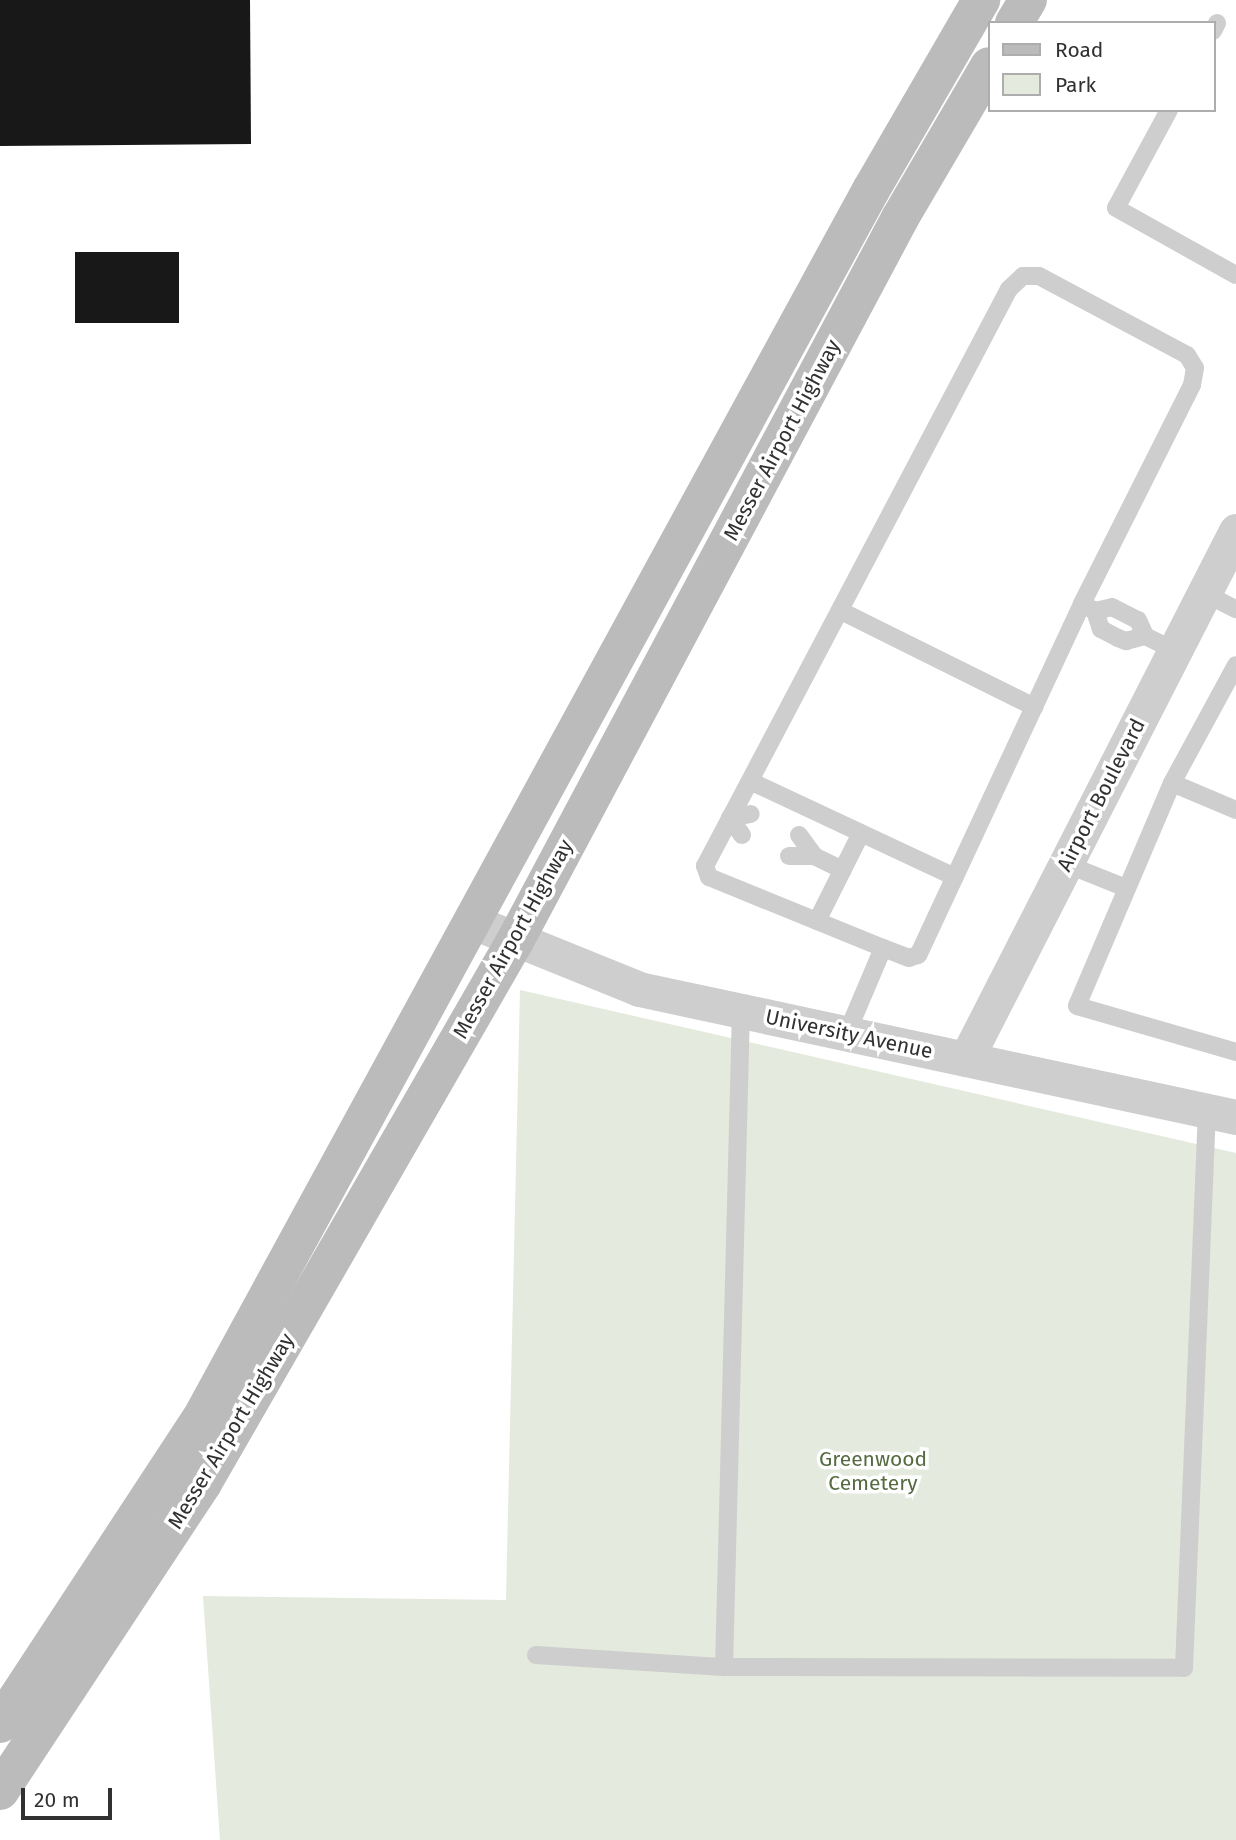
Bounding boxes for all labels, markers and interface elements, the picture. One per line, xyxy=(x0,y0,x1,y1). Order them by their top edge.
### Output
legend xyxy=(988,21,1215,112)
text: Road xyxy=(1055,37,1103,63)
text: Park xyxy=(1055,72,1096,98)
street label: Messer Airport Highway xyxy=(718,335,846,545)
street label: Airport Boulevard xyxy=(1052,714,1150,876)
street label: Messer Airport Highway xyxy=(448,835,578,1043)
street label: University Avenue xyxy=(763,1004,935,1064)
street label: Messer Airport Highway xyxy=(163,1328,299,1534)
park label: Greenwood Cemetery xyxy=(819,1446,927,1496)
scale bar xyxy=(24,1773,116,1817)
text: 20 m xyxy=(34,1787,80,1813)

